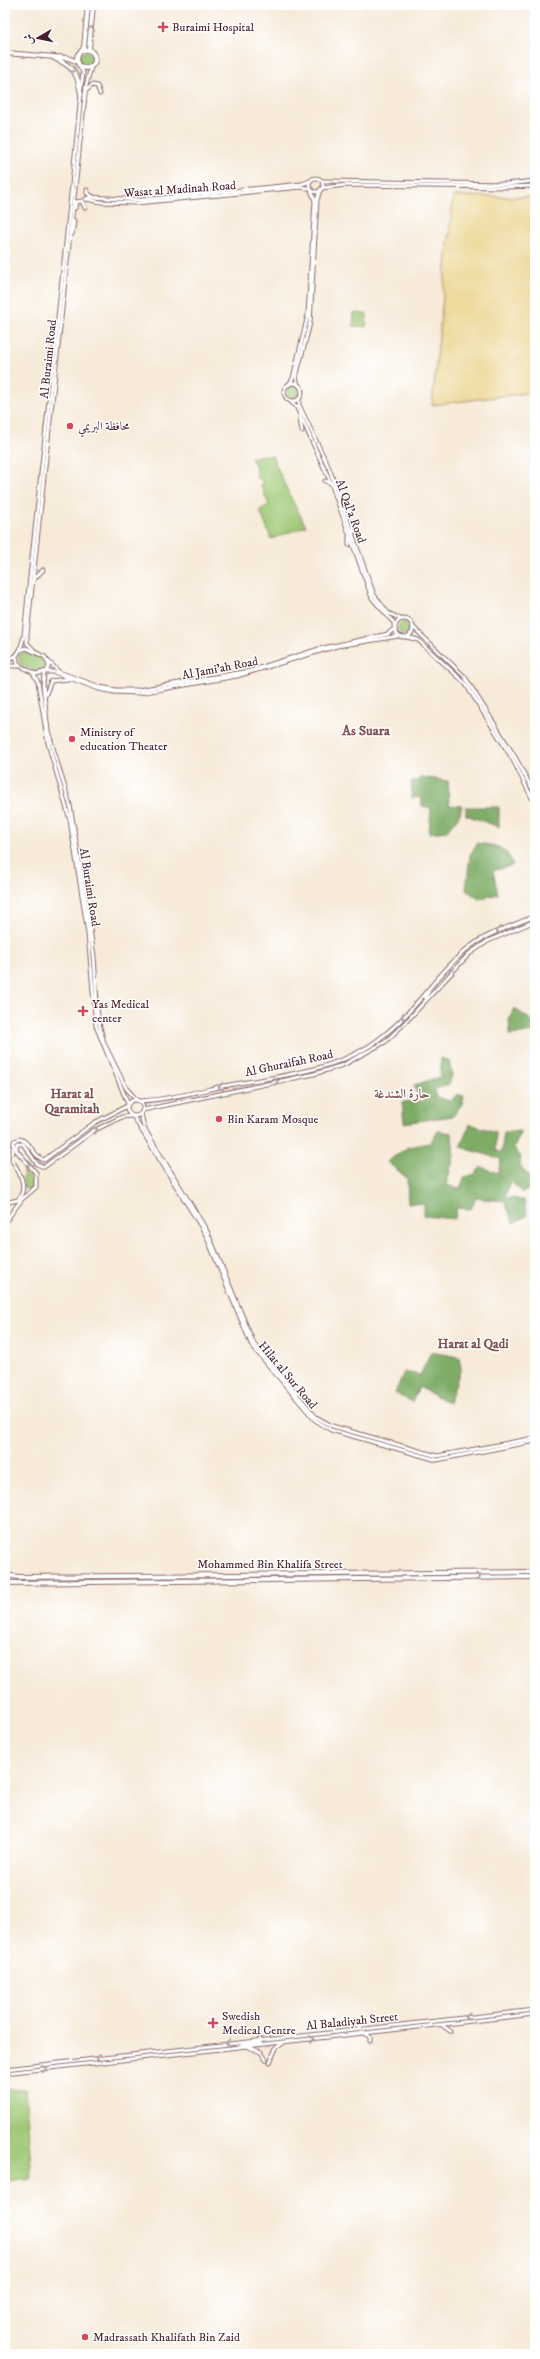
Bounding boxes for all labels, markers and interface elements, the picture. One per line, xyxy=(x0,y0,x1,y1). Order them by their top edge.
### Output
north arrow xyxy=(18,18,58,58)
place label: Buraimi Hospital xyxy=(172,20,254,35)
marker: Buraimi Hospital xyxy=(157,21,169,33)
one-way arrow xyxy=(86,26,95,32)
text: ش xyxy=(21,33,37,46)
one-way arrow xyxy=(68,65,75,73)
street label: Wasat al Madinah Road xyxy=(122,178,237,201)
street label: Al Buraimi Road xyxy=(37,319,60,399)
place label: محافظة البريمي xyxy=(78,419,131,438)
marker: محافظة البريمي xyxy=(65,421,75,431)
street label: Al Qal'a Road xyxy=(332,477,369,545)
street label: Al Jami'ah Road xyxy=(181,654,259,683)
district label: As Suara xyxy=(341,722,391,740)
place label: Ministry of education Theater xyxy=(80,725,168,754)
marker: Ministry of education Theater xyxy=(67,734,77,744)
street label: Al Buraimi Road xyxy=(76,847,103,927)
one-way arrow xyxy=(495,926,502,934)
one-way arrow xyxy=(447,968,454,976)
place label: Yas Medical center xyxy=(92,997,150,1026)
marker: Yas Medical center xyxy=(77,1005,89,1017)
one-way arrow xyxy=(401,1012,408,1020)
street label: Al Ghuraifah Road xyxy=(244,1047,334,1080)
one-way arrow xyxy=(273,1078,280,1086)
one-way arrow xyxy=(218,1082,224,1090)
district label: Harat al Qaramitah xyxy=(44,1086,100,1117)
district label: حارة الشندغة xyxy=(374,1086,430,1102)
place label: Bin Karam Mosque xyxy=(227,1112,319,1127)
marker: Bin Karam Mosque xyxy=(214,1114,224,1124)
one-way arrow xyxy=(91,1127,98,1134)
one-way arrow xyxy=(27,1163,34,1170)
district label: Harat al Qadi xyxy=(438,1336,509,1352)
street label: Hilat al Sur Road xyxy=(255,1339,320,1412)
street label: Mohammed Bin Khalifa Street xyxy=(197,1557,343,1572)
one-way arrow xyxy=(475,1573,481,1581)
place label: Swedish Medical Centre xyxy=(222,2009,296,2038)
street label: Al Baladiyah Street xyxy=(305,2009,399,2034)
one-way arrow xyxy=(465,2012,471,2021)
marker: Swedish Medical Centre xyxy=(207,2017,219,2029)
one-way arrow xyxy=(309,2035,315,2044)
one-way arrow xyxy=(225,2038,231,2047)
one-way arrow xyxy=(96,2054,102,2063)
one-way arrow xyxy=(41,2065,47,2074)
place label: Madrassath Khalifath Bin Zaid xyxy=(93,2330,240,2345)
marker: Madrassath Khalifath Bin Zaid xyxy=(80,2332,90,2342)

